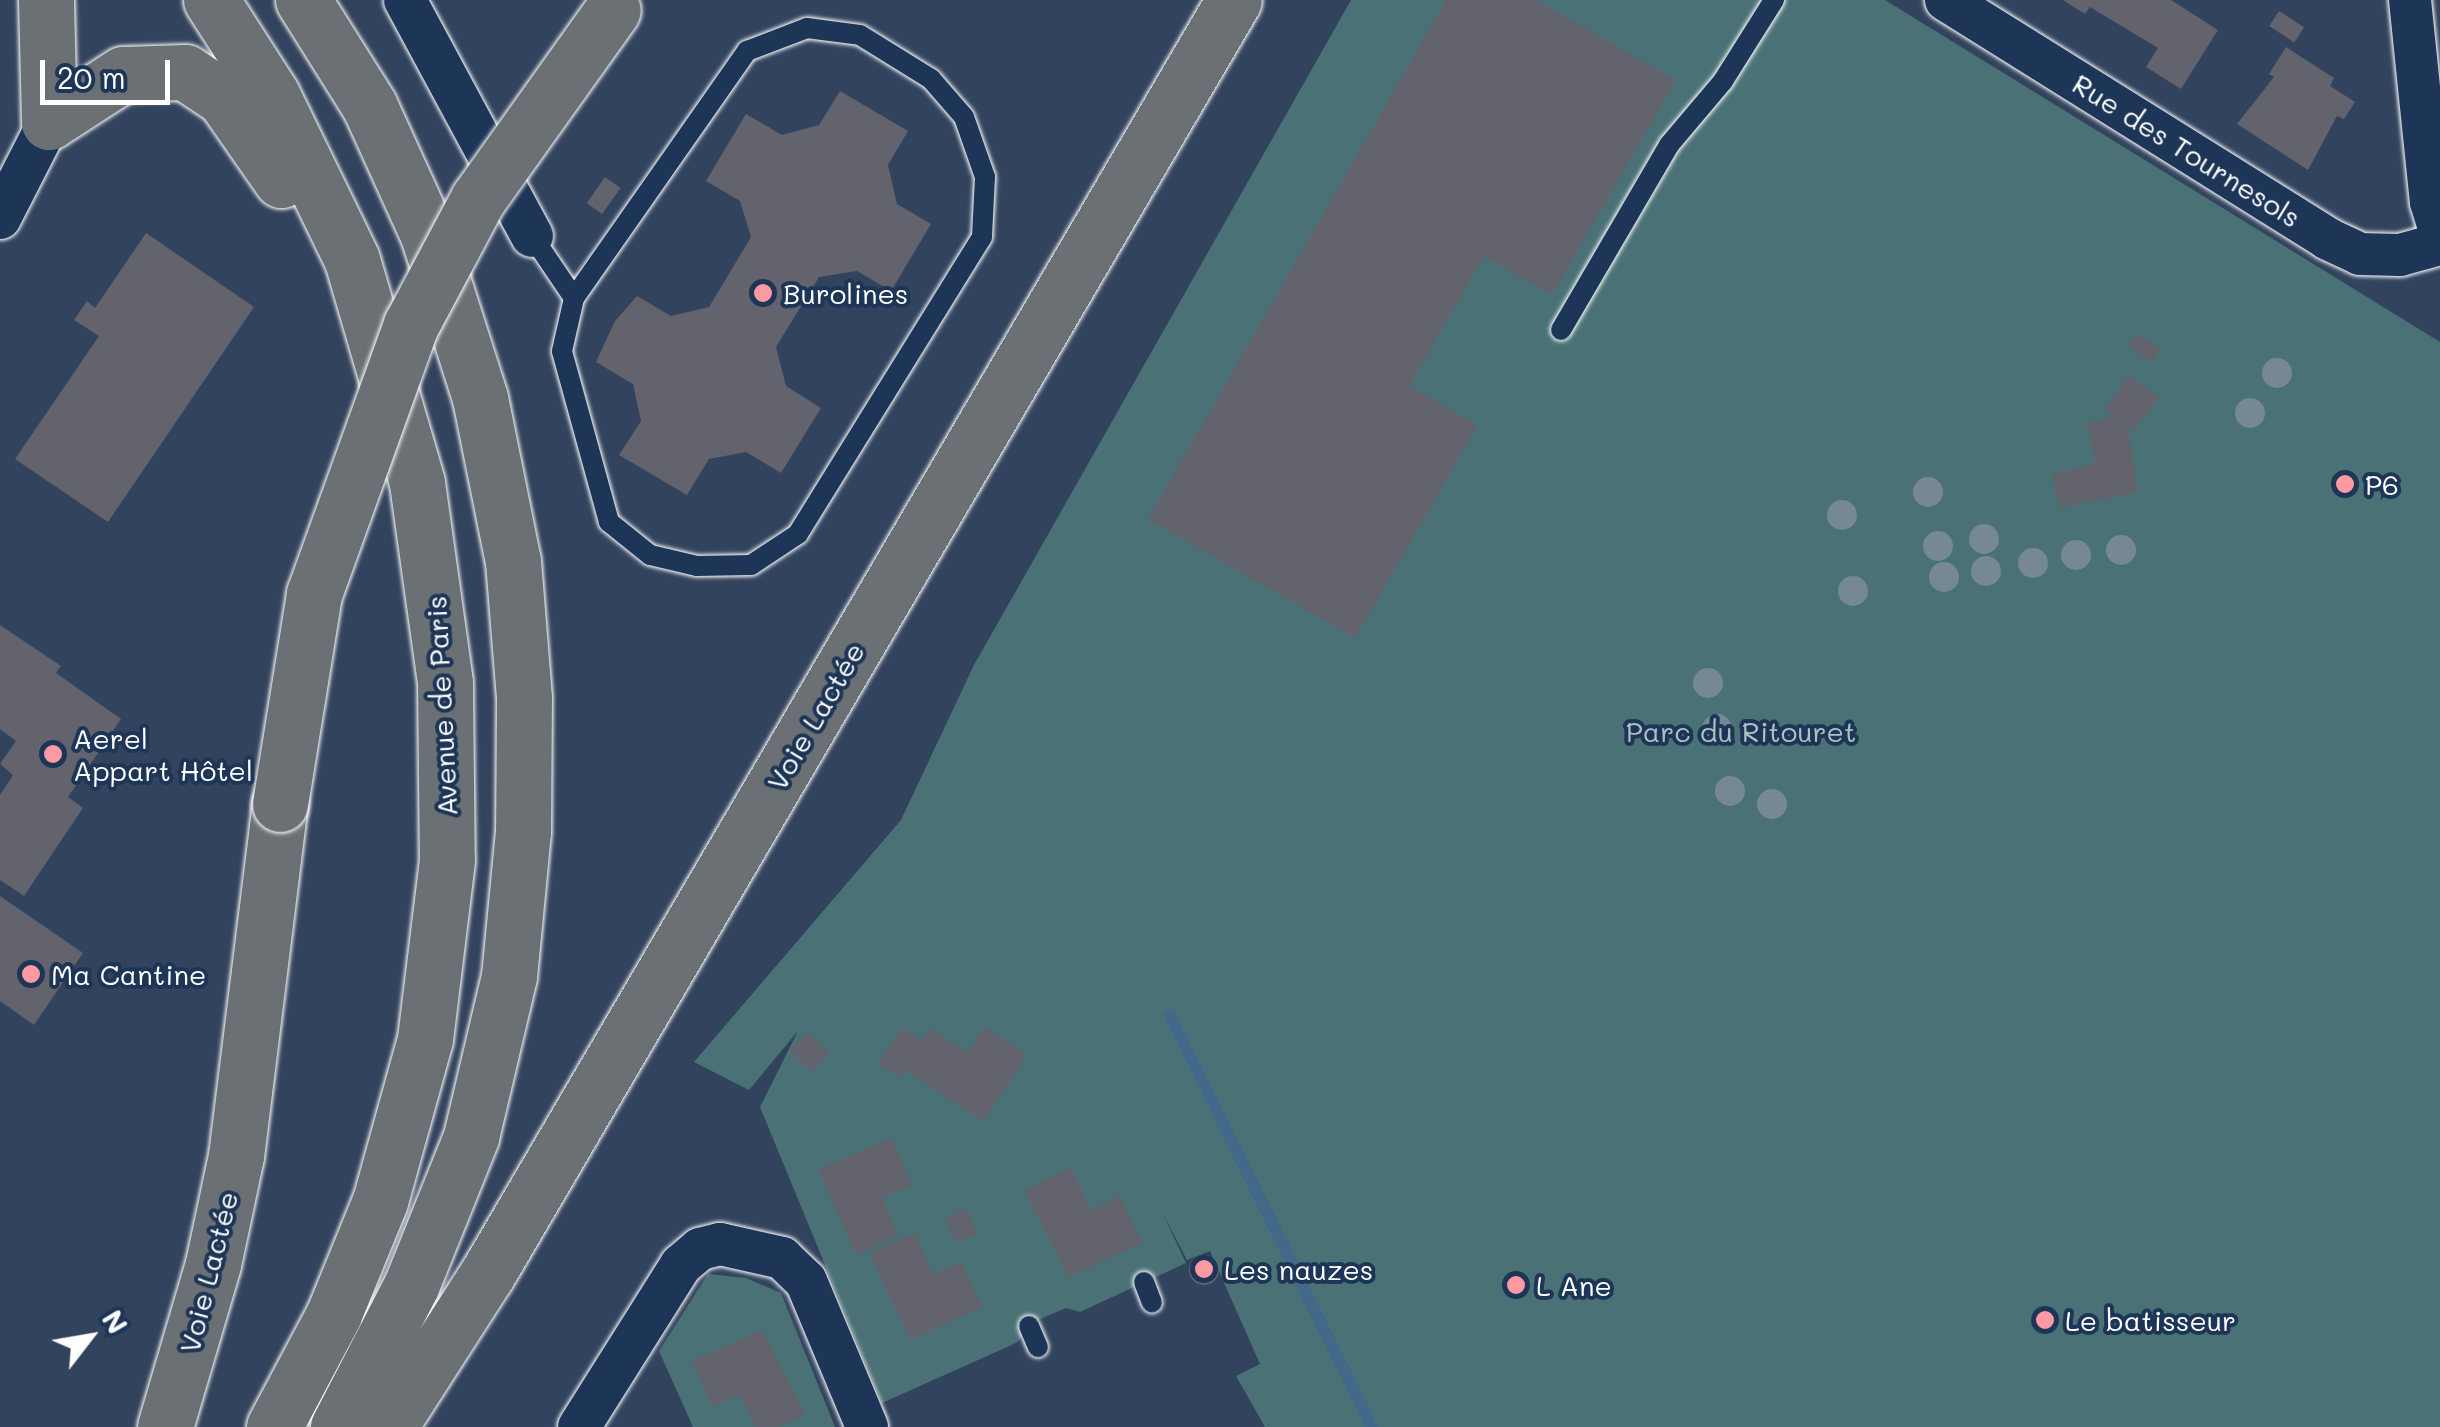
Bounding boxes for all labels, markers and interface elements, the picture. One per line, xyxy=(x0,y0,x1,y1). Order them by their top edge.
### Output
scale bar xyxy=(45,40,175,102)
text: 20 m xyxy=(57,57,126,97)
street label: Rue des Tournesols xyxy=(2067,66,2307,234)
place label: Burolines xyxy=(783,276,908,310)
marker: Burolines xyxy=(752,282,774,304)
place label: P6 xyxy=(2365,467,2399,501)
marker: P6 xyxy=(2334,473,2356,495)
street label: Avenue de Paris xyxy=(418,595,464,817)
street label: Voie Lactée xyxy=(759,636,871,796)
park label: Parc du Ritouret xyxy=(1626,714,1856,748)
place label: Aerel Appart Hôtel xyxy=(73,721,253,787)
marker: Aerel Appart Hôtel xyxy=(42,743,64,765)
place label: Ma Cantine xyxy=(51,957,206,991)
marker: Ma Cantine xyxy=(20,963,42,985)
street label: Voie Lactée xyxy=(172,1188,244,1356)
place label: Les nauzes xyxy=(1224,1252,1373,1286)
marker: Les nauzes xyxy=(1193,1258,1215,1280)
place label: L Ane xyxy=(1536,1268,1612,1302)
marker: L Ane xyxy=(1505,1274,1527,1296)
north arrow xyxy=(40,1287,140,1387)
text: N xyxy=(95,1303,137,1340)
place label: Le batisseur xyxy=(2065,1303,2236,1337)
marker: Le batisseur xyxy=(2034,1309,2056,1331)

